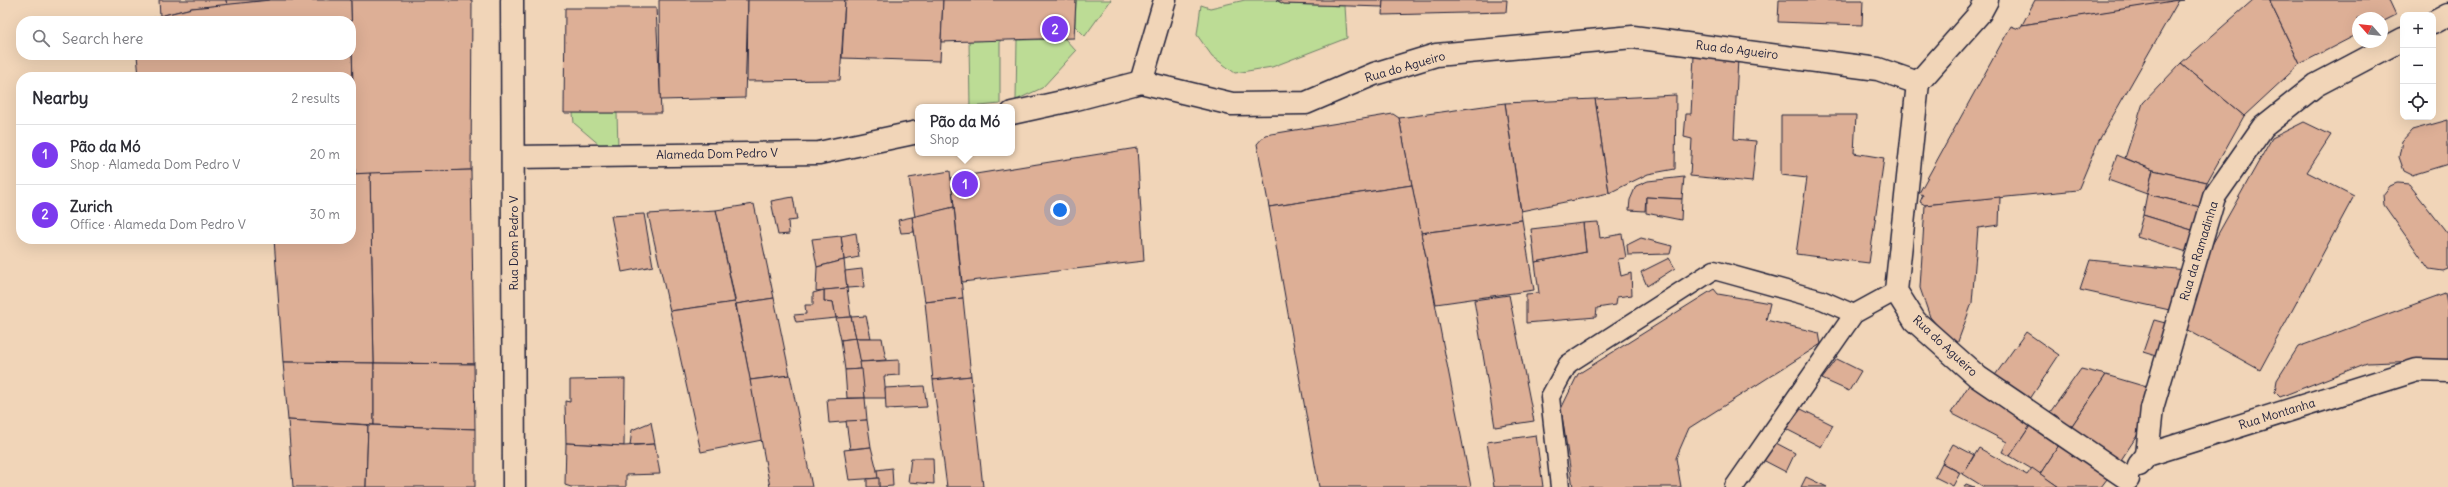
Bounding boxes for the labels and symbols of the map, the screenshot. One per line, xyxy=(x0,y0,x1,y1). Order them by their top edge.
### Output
north arrow xyxy=(2352,12,2388,48)
pin: 2 xyxy=(1042,14,1068,44)
street label: Rua do Agueiro xyxy=(1695,37,1779,62)
street label: Rua do Agueiro xyxy=(1363,48,1447,85)
street label: Alameda Dom Pedro V xyxy=(656,145,779,162)
pin: 1 xyxy=(952,169,978,199)
street label: Rua Dom Pedro V xyxy=(506,195,521,291)
street label: Rua da Ramadinha xyxy=(2176,199,2221,302)
your location xyxy=(1050,200,1070,220)
street label: Rua do Agueiro xyxy=(1910,312,1981,380)
street label: Rua Montanha xyxy=(2237,395,2317,432)

